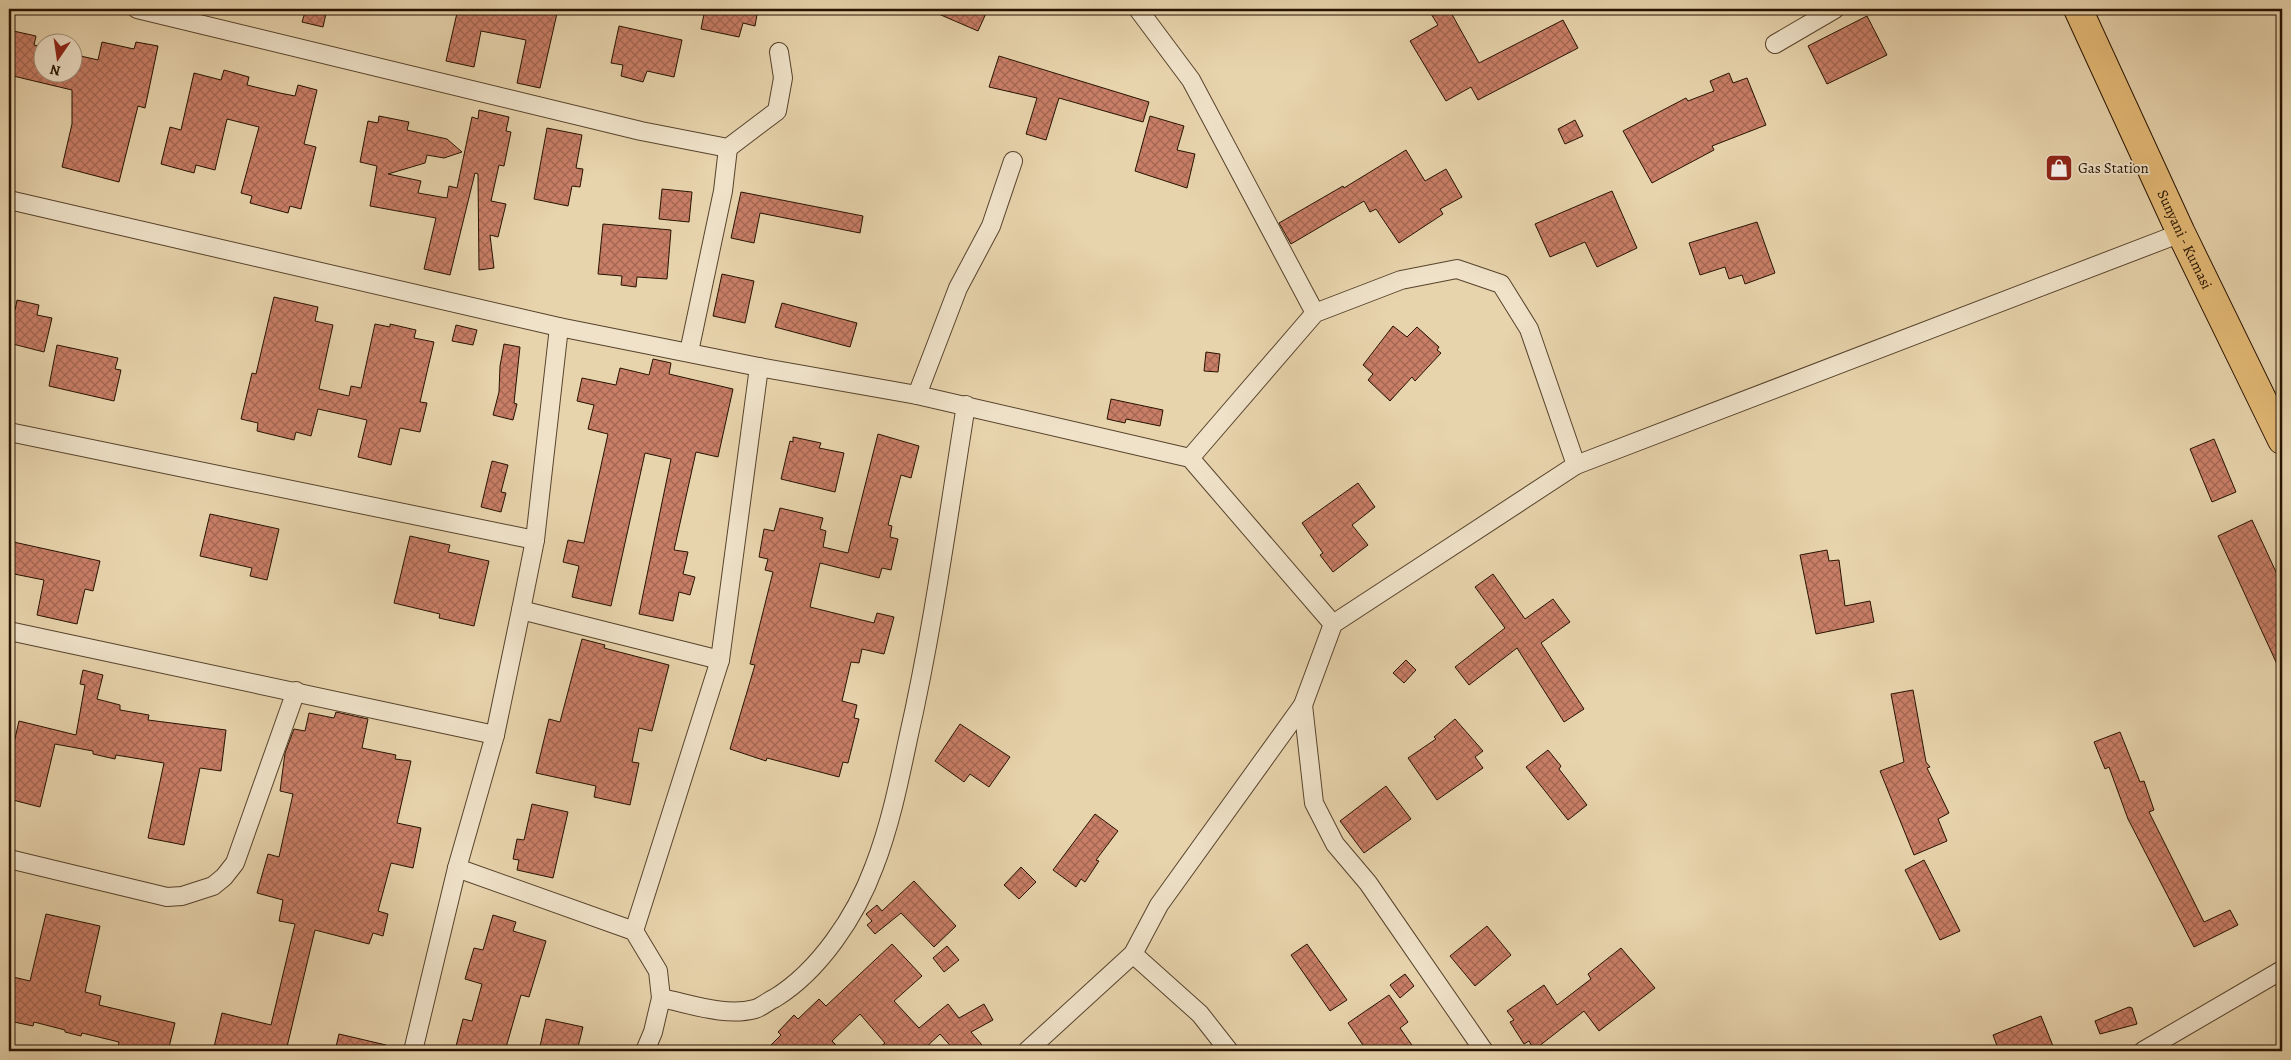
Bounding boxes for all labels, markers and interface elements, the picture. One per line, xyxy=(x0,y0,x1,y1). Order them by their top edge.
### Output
north arrow xyxy=(32,32,82,82)
text: N xyxy=(48,60,62,81)
shop icon: Gas Station xyxy=(2044,153,2074,183)
place label: Gas Station xyxy=(2078,158,2149,178)
street label: Sunyani - Kumasi xyxy=(2152,187,2217,293)

